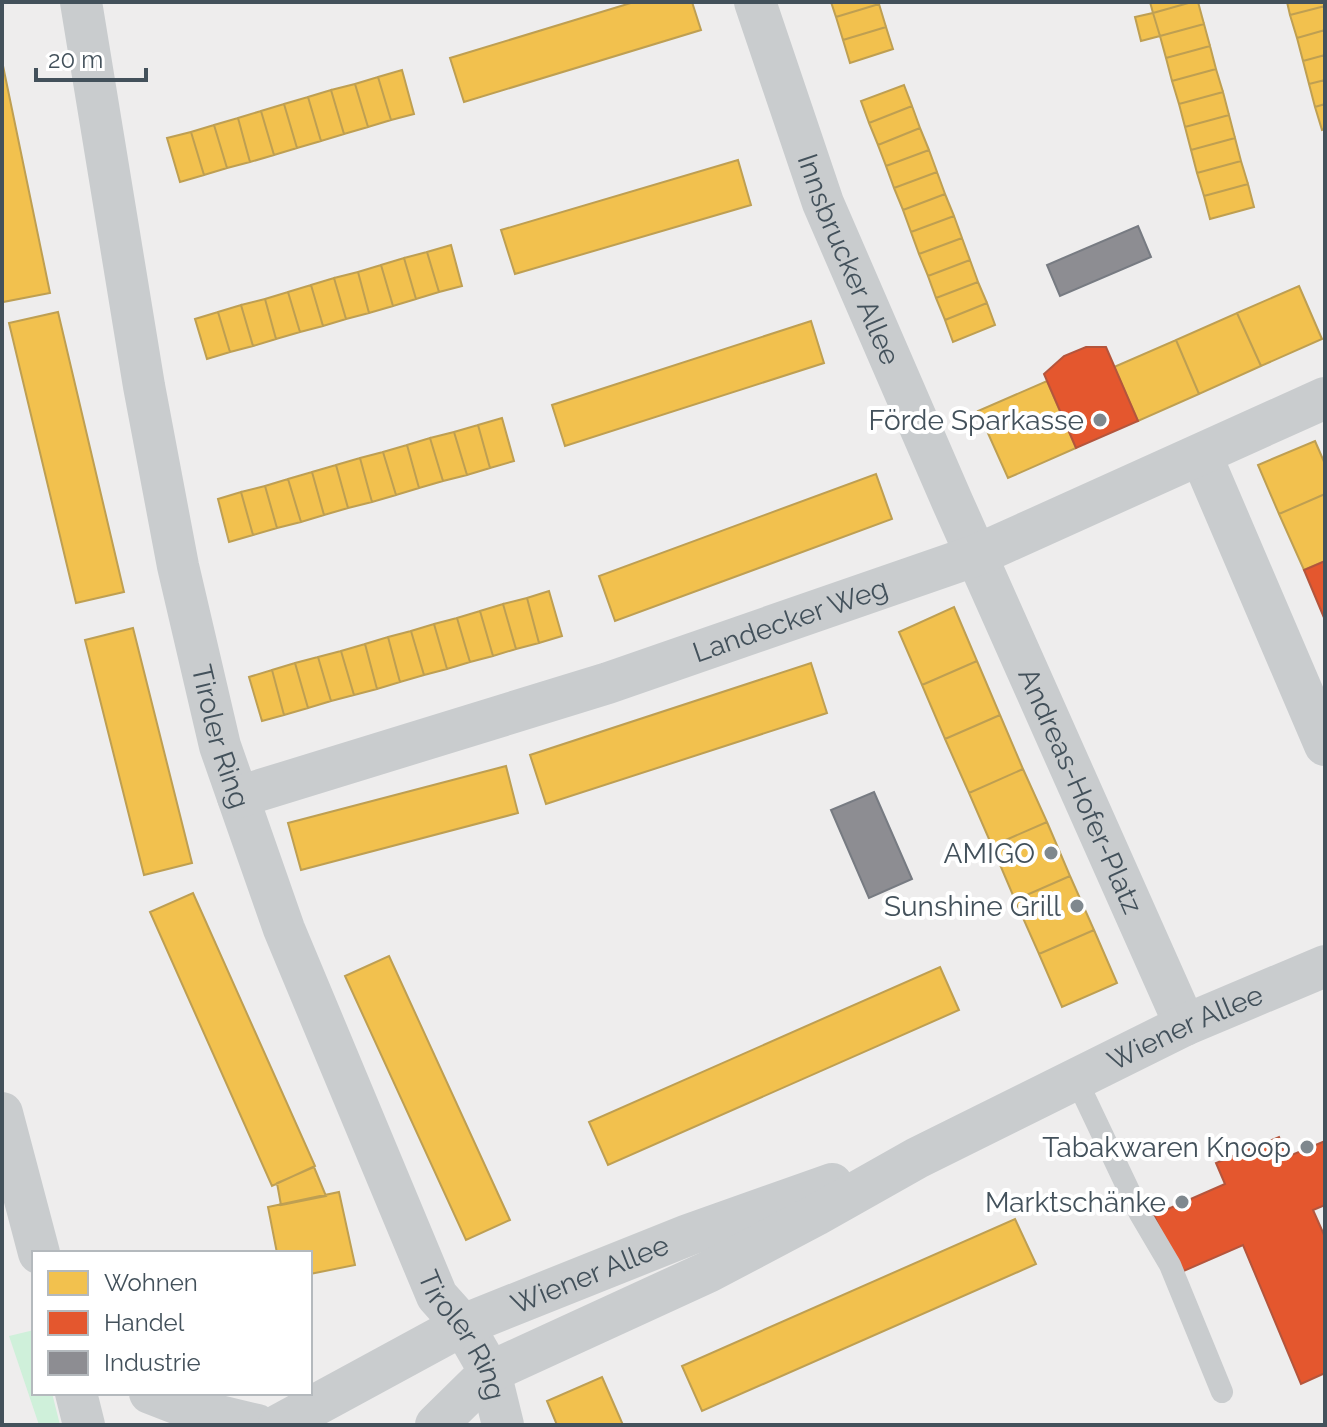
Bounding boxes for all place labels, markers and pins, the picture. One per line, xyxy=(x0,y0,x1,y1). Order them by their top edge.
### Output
place label: Förde Sparkasse xyxy=(868,404,1084,437)
marker: Förde Sparkasse xyxy=(1091,411,1109,429)
place label: AMIGO xyxy=(943,837,1035,870)
marker: AMIGO xyxy=(1042,844,1060,862)
place label: Sunshine Grill xyxy=(884,890,1061,923)
marker: Sunshine Grill xyxy=(1068,897,1086,915)
place label: Tabakwaren Knoop xyxy=(1042,1131,1291,1164)
marker: Tabakwaren Knoop xyxy=(1298,1138,1316,1156)
place label: Marktschänke xyxy=(985,1186,1166,1219)
marker: Marktschänke xyxy=(1173,1193,1191,1211)

